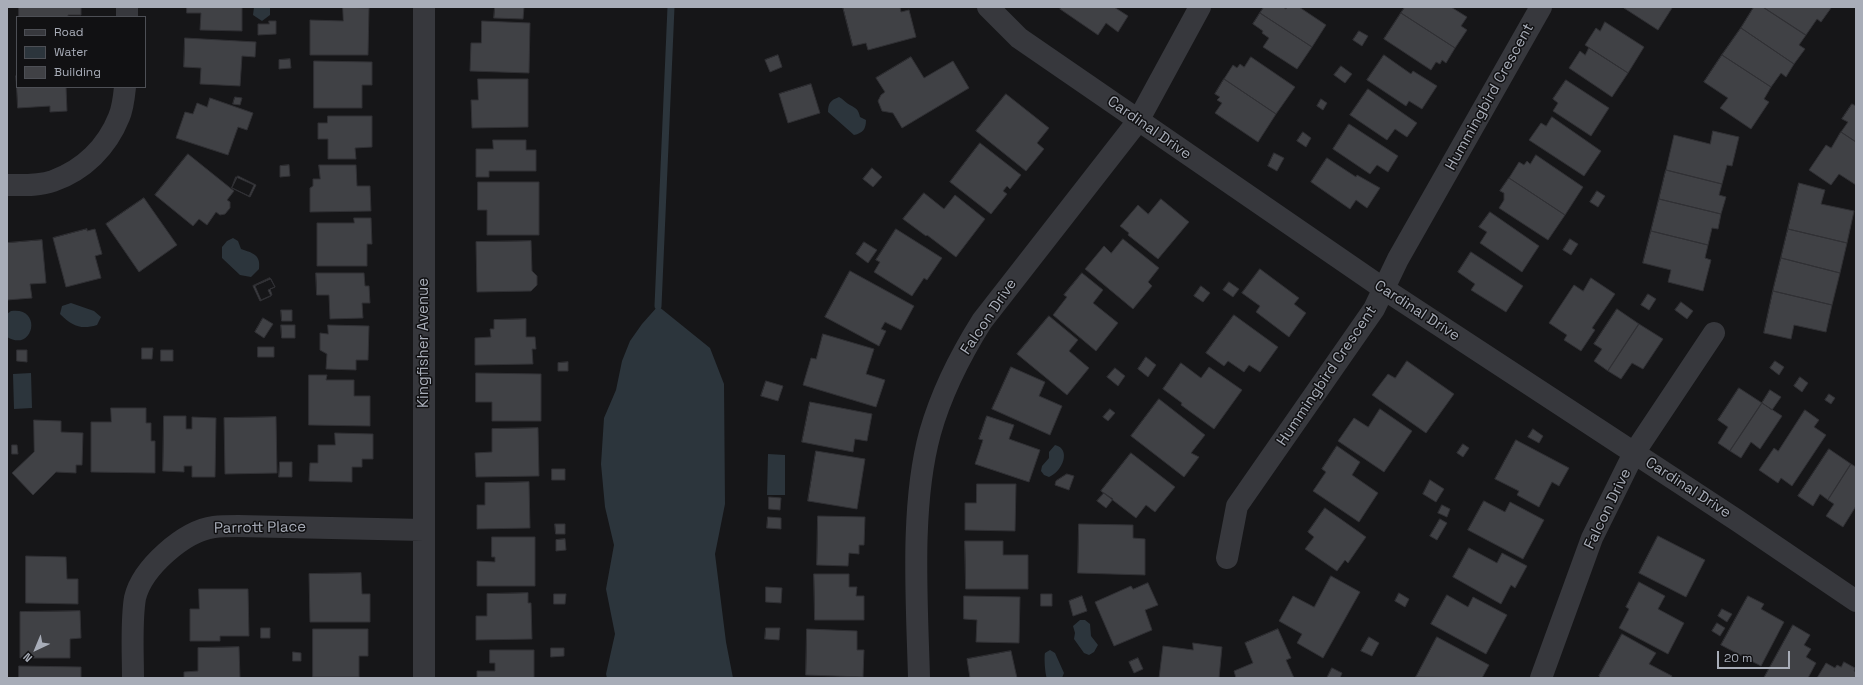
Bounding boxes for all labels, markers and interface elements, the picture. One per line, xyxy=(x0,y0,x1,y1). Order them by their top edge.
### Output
legend xyxy=(16,16,146,88)
street label: Hummingbird Crescent xyxy=(1442,20,1538,174)
text: Road xyxy=(54,24,83,40)
text: Water xyxy=(54,44,88,60)
text: Building xyxy=(54,64,101,80)
street label: Cardinal Drive xyxy=(1104,92,1194,164)
street label: Falcon Drive xyxy=(957,276,1021,358)
street label: Cardinal Drive xyxy=(1371,277,1463,345)
street label: Kingfisher Avenue xyxy=(415,278,433,408)
street label: Hummingbird Crescent xyxy=(1273,303,1381,449)
street label: Cardinal Drive xyxy=(1642,454,1734,522)
street label: Falcon Drive xyxy=(1581,466,1635,552)
street label: Parrott Place xyxy=(214,518,306,538)
north arrow xyxy=(16,629,56,669)
scale bar xyxy=(1719,643,1792,669)
text: N xyxy=(20,650,35,665)
text: 20 m xyxy=(1724,650,1752,666)

